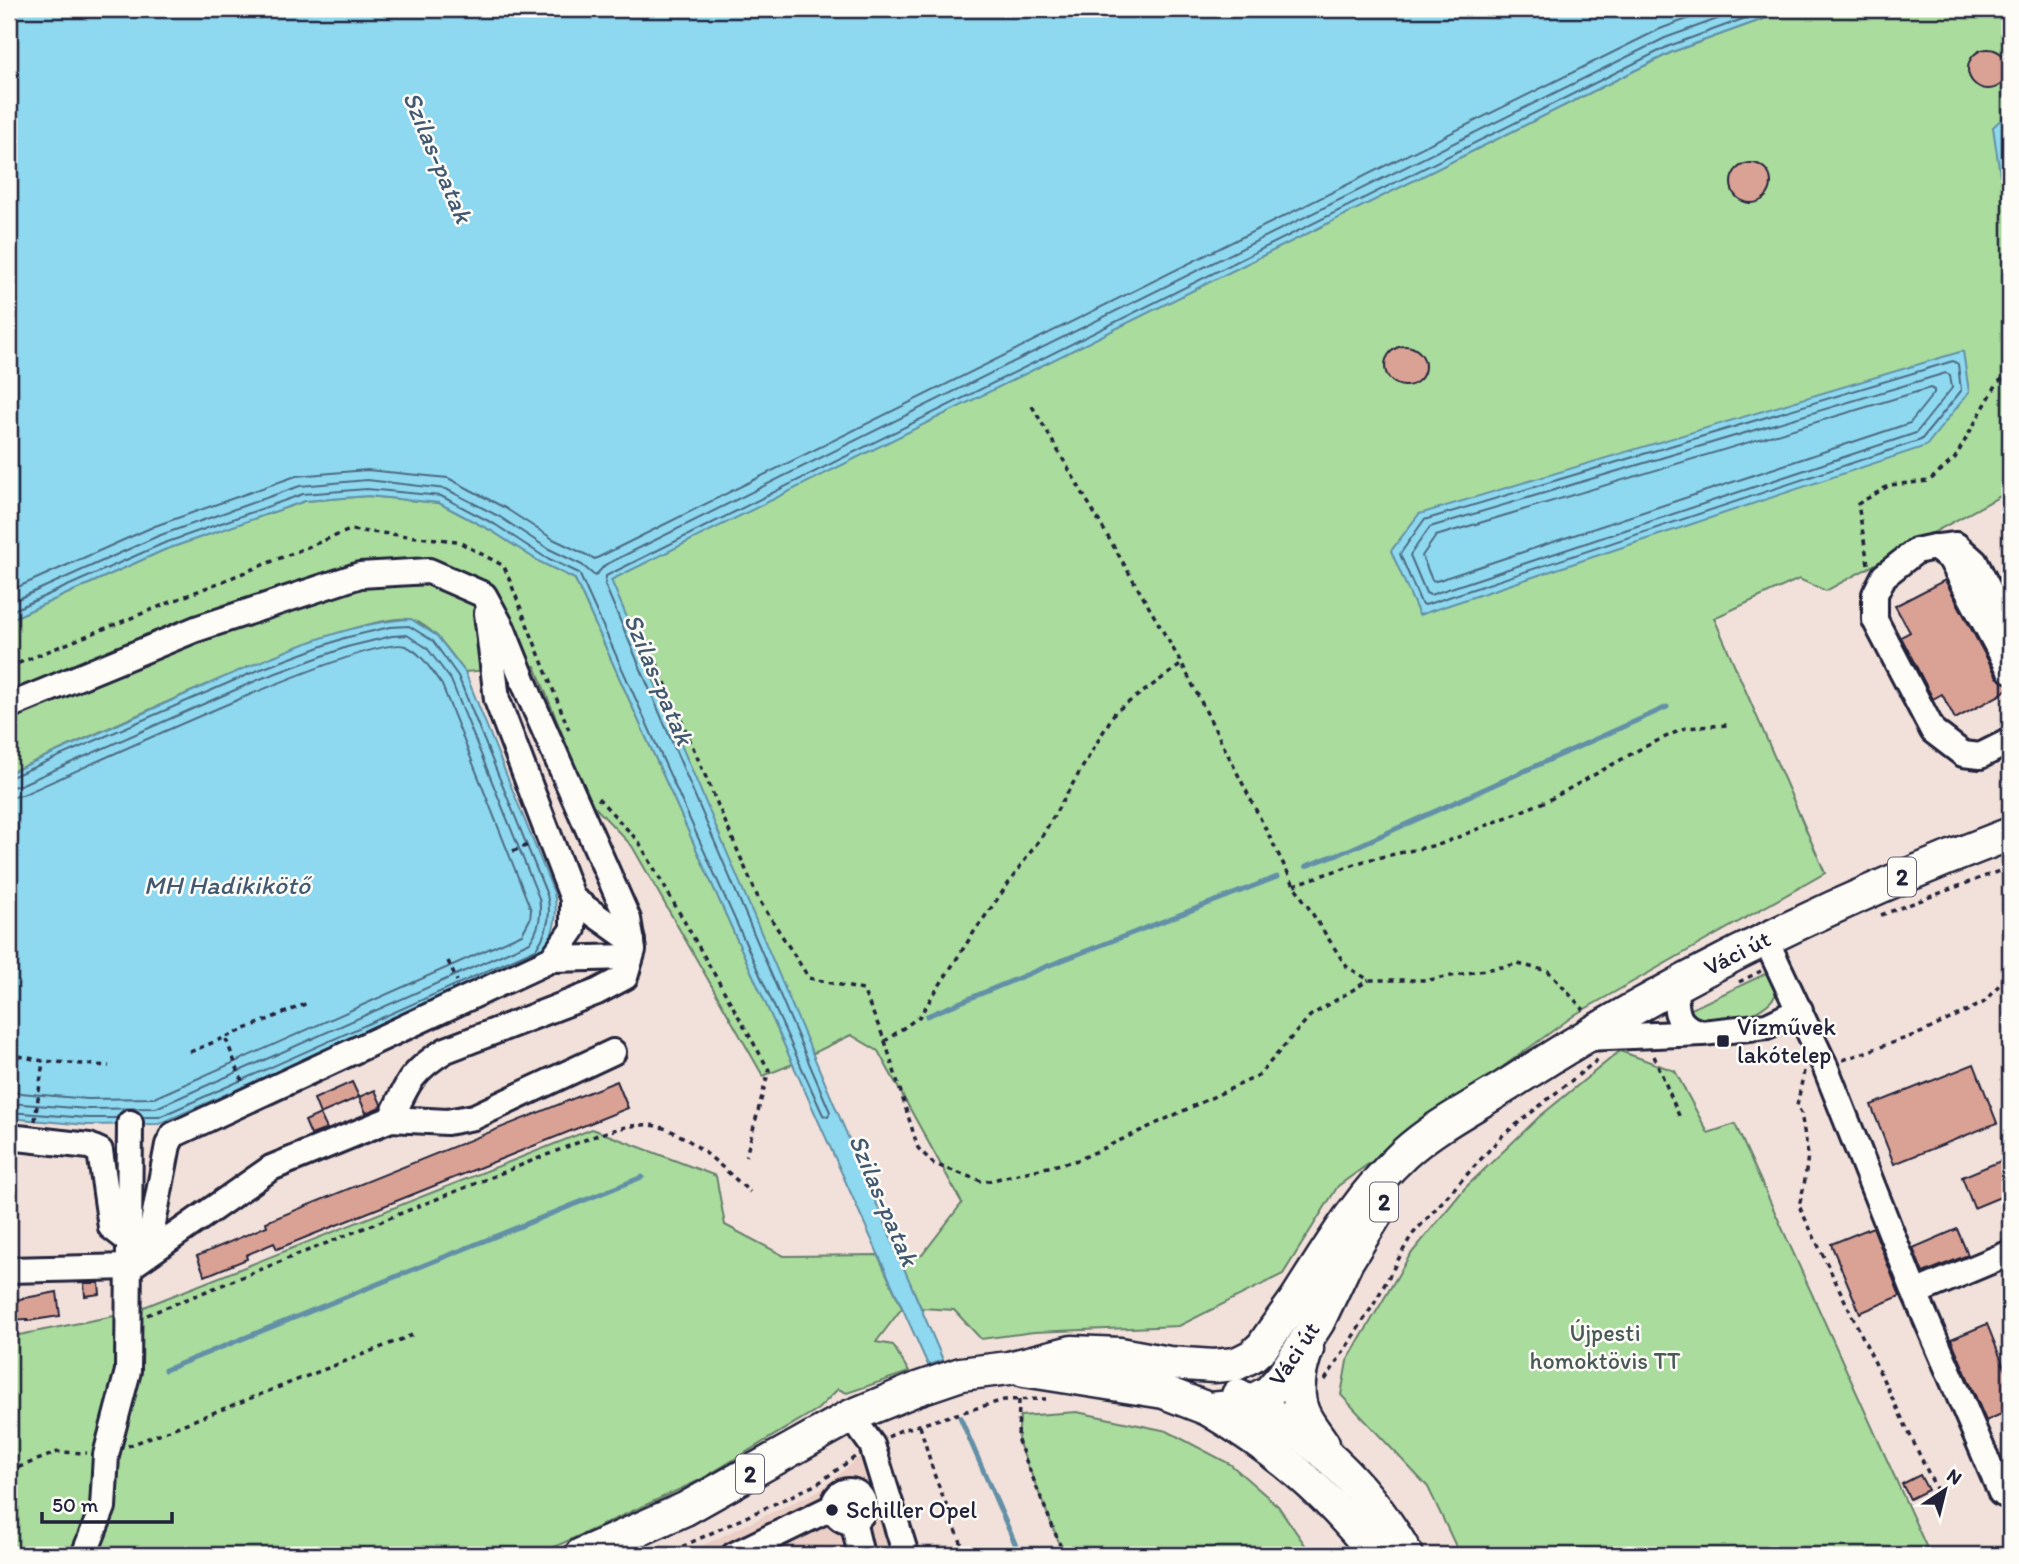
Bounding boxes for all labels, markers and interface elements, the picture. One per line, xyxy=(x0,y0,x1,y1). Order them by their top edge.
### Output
water label: Szilas-patak xyxy=(396,87,481,229)
water label: Szilas-patak xyxy=(617,609,702,751)
road number: 2 xyxy=(1888,858,1916,897)
water label: MH Hadikikötő xyxy=(144,869,313,901)
street label: Váci út xyxy=(1699,924,1775,982)
place label: Vízművek lakótelep xyxy=(1737,1012,1837,1069)
marker: Vízművek lakótelep xyxy=(1715,1033,1731,1049)
water label: Szilas-patak xyxy=(842,1130,927,1272)
road number: 2 xyxy=(1370,1182,1398,1222)
street label: Váci út xyxy=(1262,1316,1325,1391)
park label: Újpesti homoktövis TT xyxy=(1530,1318,1681,1375)
road number: 2 xyxy=(736,1455,764,1494)
north arrow xyxy=(1910,1456,1980,1526)
text: N xyxy=(1943,1463,1966,1490)
scale bar xyxy=(42,1480,172,1524)
text: 50 m xyxy=(52,1492,99,1517)
place label: Schiller Opel xyxy=(846,1495,977,1524)
marker: Schiller Opel xyxy=(824,1502,840,1518)

